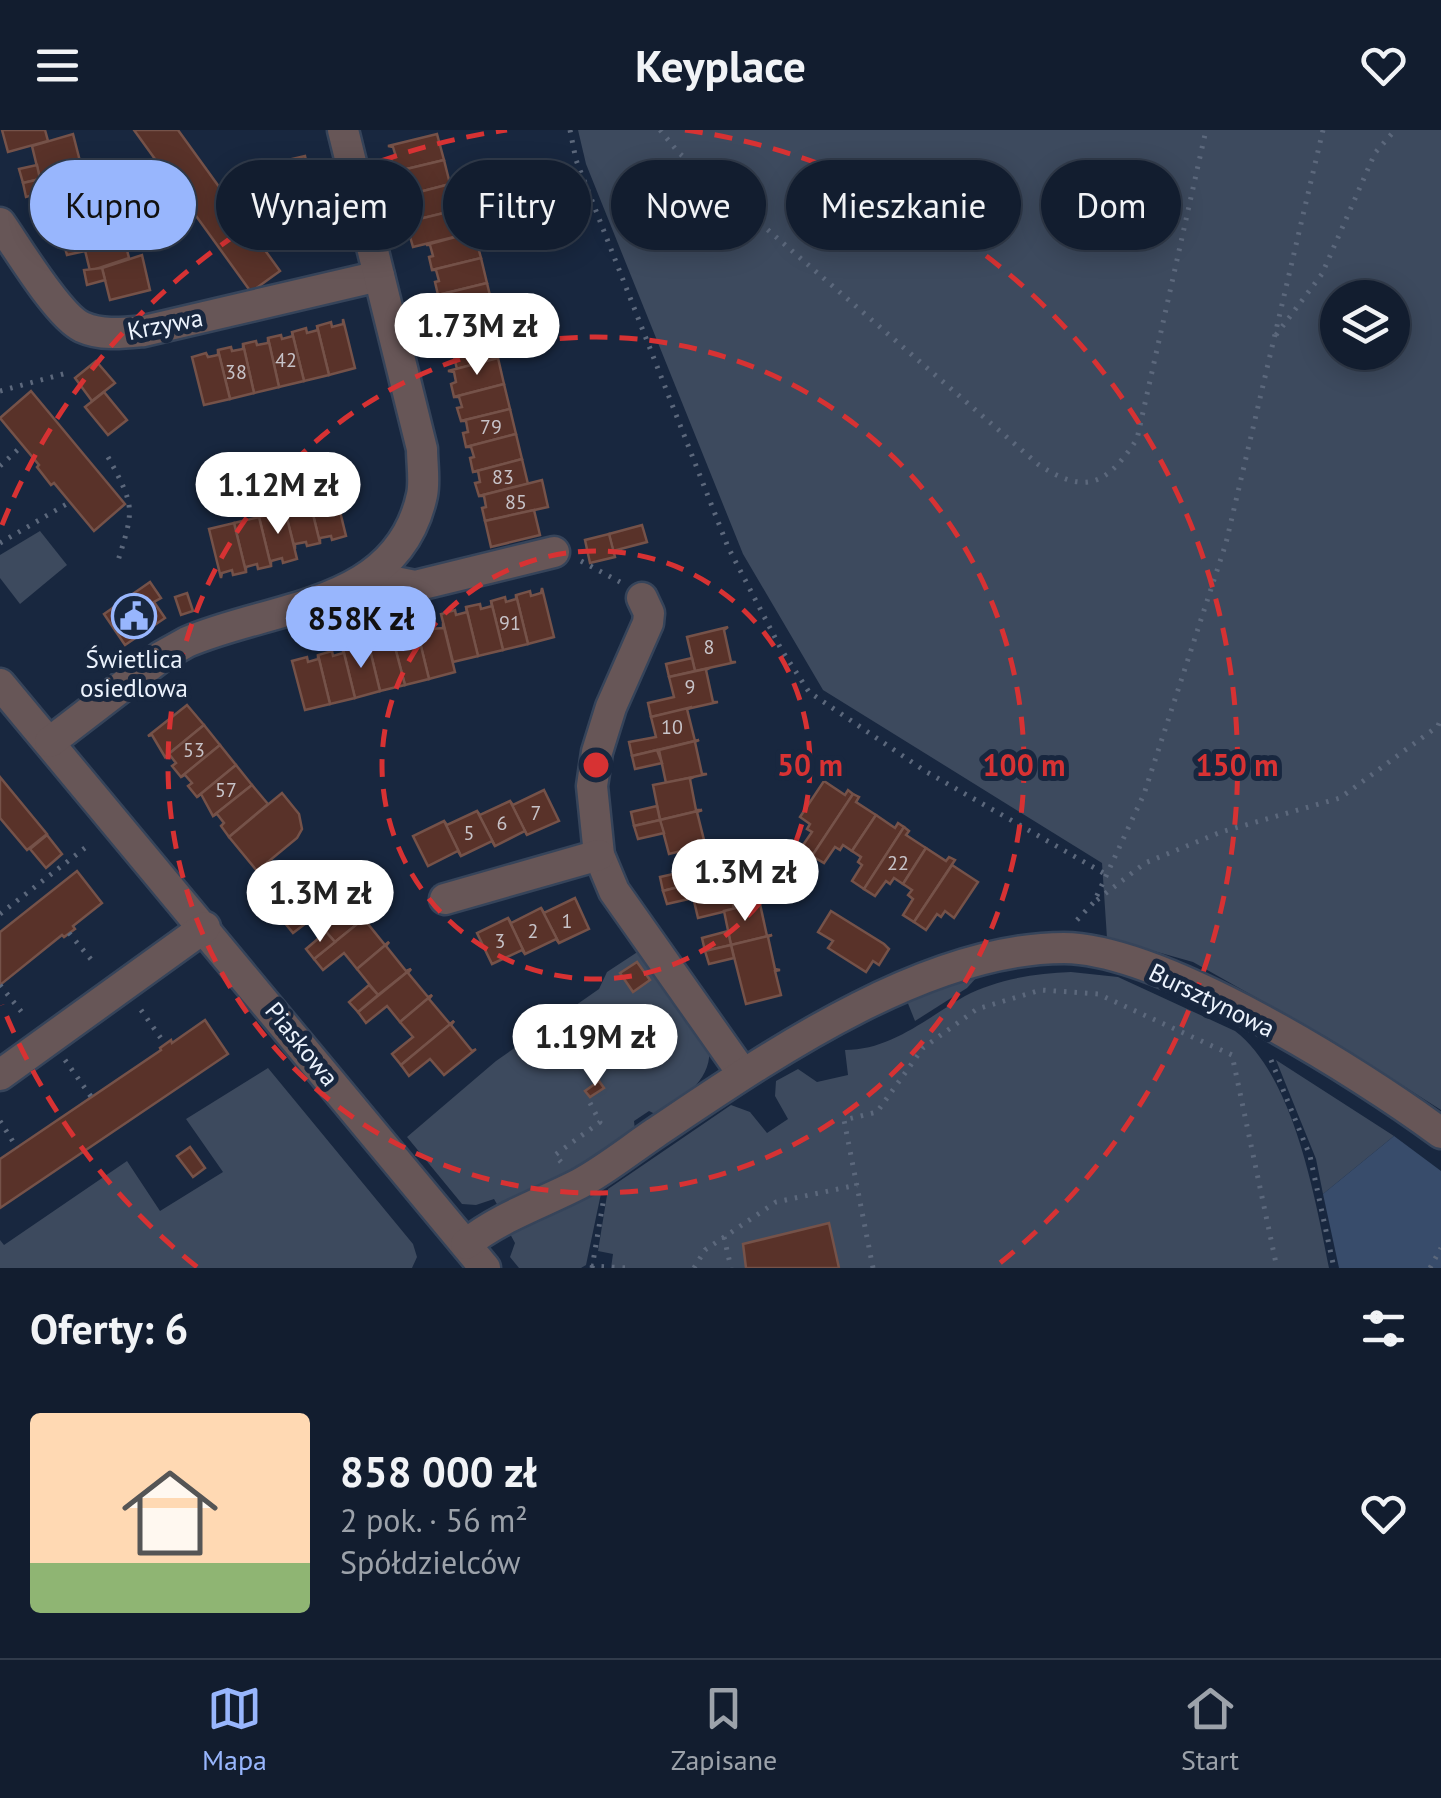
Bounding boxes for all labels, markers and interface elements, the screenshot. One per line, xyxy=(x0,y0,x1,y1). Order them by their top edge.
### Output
text: Keyplace xyxy=(635,36,806,94)
icon: menu xyxy=(30,38,85,93)
icon: heart xyxy=(1356,38,1411,93)
chip: Kupno xyxy=(30,160,196,250)
chip: Wynajem xyxy=(216,160,423,250)
chip: Filtry xyxy=(443,160,591,250)
chip: Nowe xyxy=(611,160,766,250)
chip: Mieszkanie xyxy=(786,160,1021,250)
chip: Dom xyxy=(1041,160,1181,250)
map controls xyxy=(1320,280,1410,370)
button: layers xyxy=(1320,280,1410,370)
pin: 1.73M zł xyxy=(374,293,580,378)
street label: Krzywa xyxy=(124,301,206,347)
text: 1.73M zł xyxy=(417,304,537,346)
house number: 42 xyxy=(275,347,297,373)
house number: 38 xyxy=(225,359,247,385)
house number: 79 xyxy=(480,414,502,440)
pin: 1.12M zł xyxy=(175,452,381,537)
text: 1.12M zł xyxy=(218,463,338,505)
house number: 83 xyxy=(492,464,514,490)
house number: 85 xyxy=(505,489,527,515)
pin: 858K zł xyxy=(269,586,453,671)
public building icon: Świetlica osiedlowa xyxy=(111,593,157,639)
text: 858K zł xyxy=(308,597,414,639)
house number: 91 xyxy=(499,610,521,636)
house number: 8 xyxy=(704,634,714,660)
place label: Świetlica osiedlowa xyxy=(80,643,188,704)
house number: 9 xyxy=(685,674,695,700)
house number: 10 xyxy=(661,714,683,740)
house number: 53 xyxy=(183,737,205,763)
text: 50 m xyxy=(777,745,843,784)
text: 100 m xyxy=(983,745,1065,784)
text: 150 m xyxy=(1196,745,1278,784)
centre of rings xyxy=(578,747,614,783)
house number: 57 xyxy=(215,777,237,803)
house number: 7 xyxy=(531,800,541,826)
house number: 6 xyxy=(497,810,507,836)
house number: 5 xyxy=(464,820,474,846)
pin: 1.3M zł xyxy=(653,839,837,924)
text: 1.3M zł xyxy=(694,850,796,892)
house number: 22 xyxy=(887,850,909,876)
pin: 1.3M zł xyxy=(228,860,412,945)
text: 1.3M zł xyxy=(269,871,371,913)
house number: 1 xyxy=(562,908,572,934)
house number: 2 xyxy=(528,918,538,944)
house number: 3 xyxy=(495,928,505,954)
street label: Bursztynowa xyxy=(1144,956,1280,1044)
street label: Piaskowa xyxy=(258,995,346,1093)
pin: 1.19M zł xyxy=(492,1004,698,1089)
text: 1.19M zł xyxy=(535,1015,655,1057)
text: Oferty: 6 xyxy=(30,1301,188,1356)
icon: filters xyxy=(1356,1301,1411,1356)
text: 858 000 zł xyxy=(340,1444,537,1499)
icon: home xyxy=(110,1453,230,1573)
icon: heart xyxy=(1356,1486,1411,1541)
text: 2 pok. · 56 m² xyxy=(340,1499,528,1541)
text: Spółdzielców xyxy=(340,1541,521,1583)
tab: Mapa xyxy=(202,1681,267,1778)
tab: Zapisane xyxy=(671,1681,777,1778)
tab: Start xyxy=(1181,1681,1239,1778)

